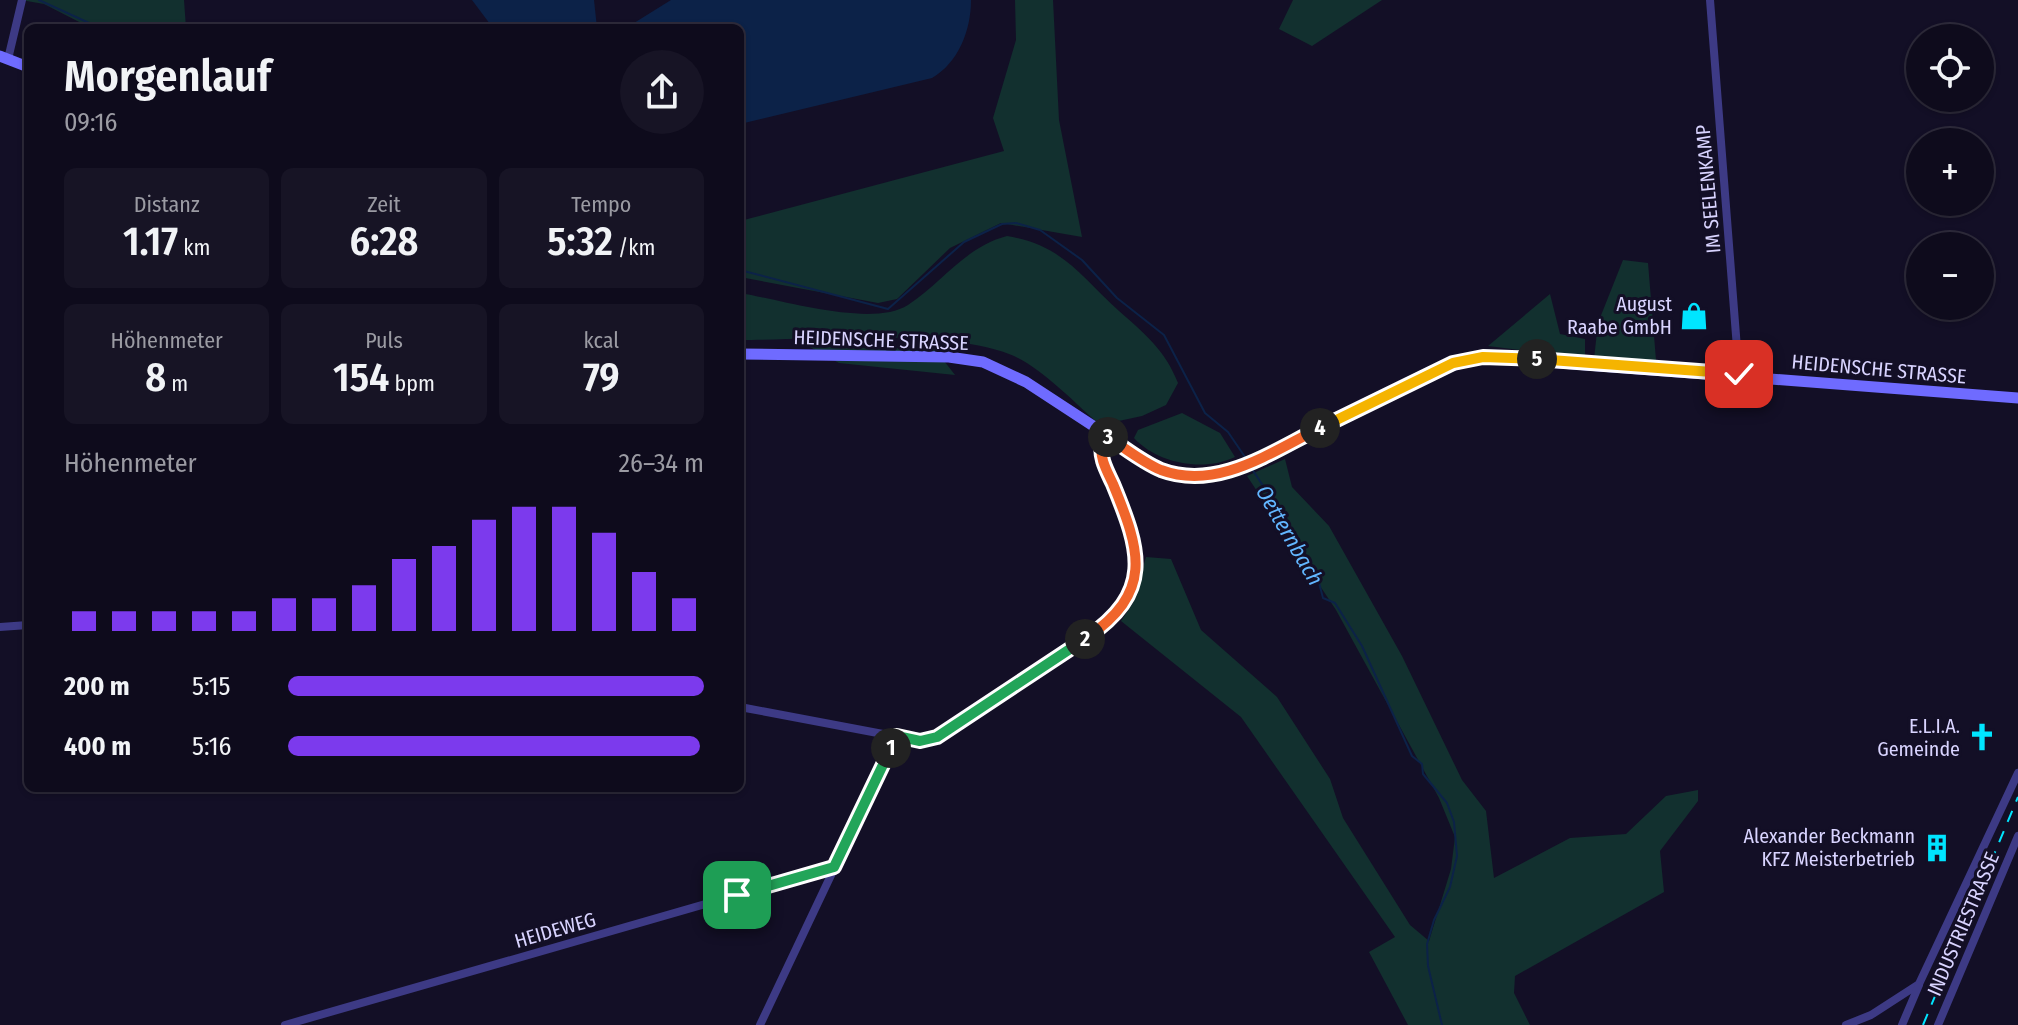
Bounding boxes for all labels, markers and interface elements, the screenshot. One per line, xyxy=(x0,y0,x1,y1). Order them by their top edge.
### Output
map controls xyxy=(1906,24,1994,320)
button: locate xyxy=(1906,24,1994,112)
text: Morgenlauf xyxy=(64,50,271,103)
button: share xyxy=(620,50,704,134)
text: 09:16 xyxy=(64,107,117,138)
street label: IM SEELENKAMP xyxy=(1690,124,1726,254)
button: + xyxy=(1906,128,1994,216)
text: Distanz xyxy=(134,191,200,218)
text: Zeit xyxy=(367,191,401,218)
text: Tempo xyxy=(571,191,631,218)
text: 1.17 xyxy=(123,218,178,266)
text: 6:28 xyxy=(350,218,418,266)
text: 5:32 xyxy=(547,218,613,266)
button: − xyxy=(1906,232,1994,320)
text: km xyxy=(178,234,210,261)
text: /km xyxy=(613,234,656,261)
place label: August Raabe GmbH xyxy=(1567,292,1672,339)
shop icon: August Raabe GmbH xyxy=(1679,301,1709,331)
street label: HEIDENSCHE STRASSE xyxy=(793,325,969,355)
text: Höhenmeter xyxy=(111,327,223,354)
text: Puls xyxy=(365,327,403,354)
text: kcal xyxy=(584,327,619,354)
pin: 5 xyxy=(1517,339,1557,379)
pin xyxy=(1705,340,1773,408)
text: 5 xyxy=(1532,345,1542,372)
street label: HEIDENSCHE STRASSE xyxy=(1791,349,1967,389)
icon: check xyxy=(1717,352,1761,396)
text: 8 xyxy=(145,354,166,402)
text: 154 xyxy=(333,354,389,402)
text: 79 xyxy=(583,354,620,402)
text: m xyxy=(166,370,188,397)
text: bpm xyxy=(389,370,435,397)
pin: 4 xyxy=(1300,408,1340,448)
text: 4 xyxy=(1314,414,1326,441)
pin: 3 xyxy=(1088,417,1128,457)
text: 3 xyxy=(1103,423,1113,450)
text: Höhenmeter xyxy=(64,448,197,479)
text: 26–34 m xyxy=(619,448,704,479)
water label: Oetternbach xyxy=(1250,480,1329,590)
pin: 2 xyxy=(1065,619,1105,659)
text: 2 xyxy=(1080,625,1090,652)
text: 200 m xyxy=(64,671,130,702)
text: 5:15 xyxy=(192,671,230,702)
place label: E.L.I.A. Gemeinde xyxy=(1877,714,1960,761)
church icon: E.L.I.A. Gemeinde xyxy=(1967,722,1997,752)
pin: 1 xyxy=(871,728,911,768)
text: 400 m xyxy=(64,731,131,762)
text: 5:16 xyxy=(192,731,231,762)
text: 1 xyxy=(886,734,896,761)
place label: Alexander Beckmann KFZ Meisterbetrieb xyxy=(1744,824,1915,871)
building icon: Alexander Beckmann KFZ Meisterbetrieb xyxy=(1922,833,1952,863)
street label: INDUSTRIESTRASSE xyxy=(1922,849,2004,999)
pin xyxy=(703,861,771,929)
icon: arrive xyxy=(715,873,759,917)
street label: HEIDEWEG xyxy=(512,907,598,953)

